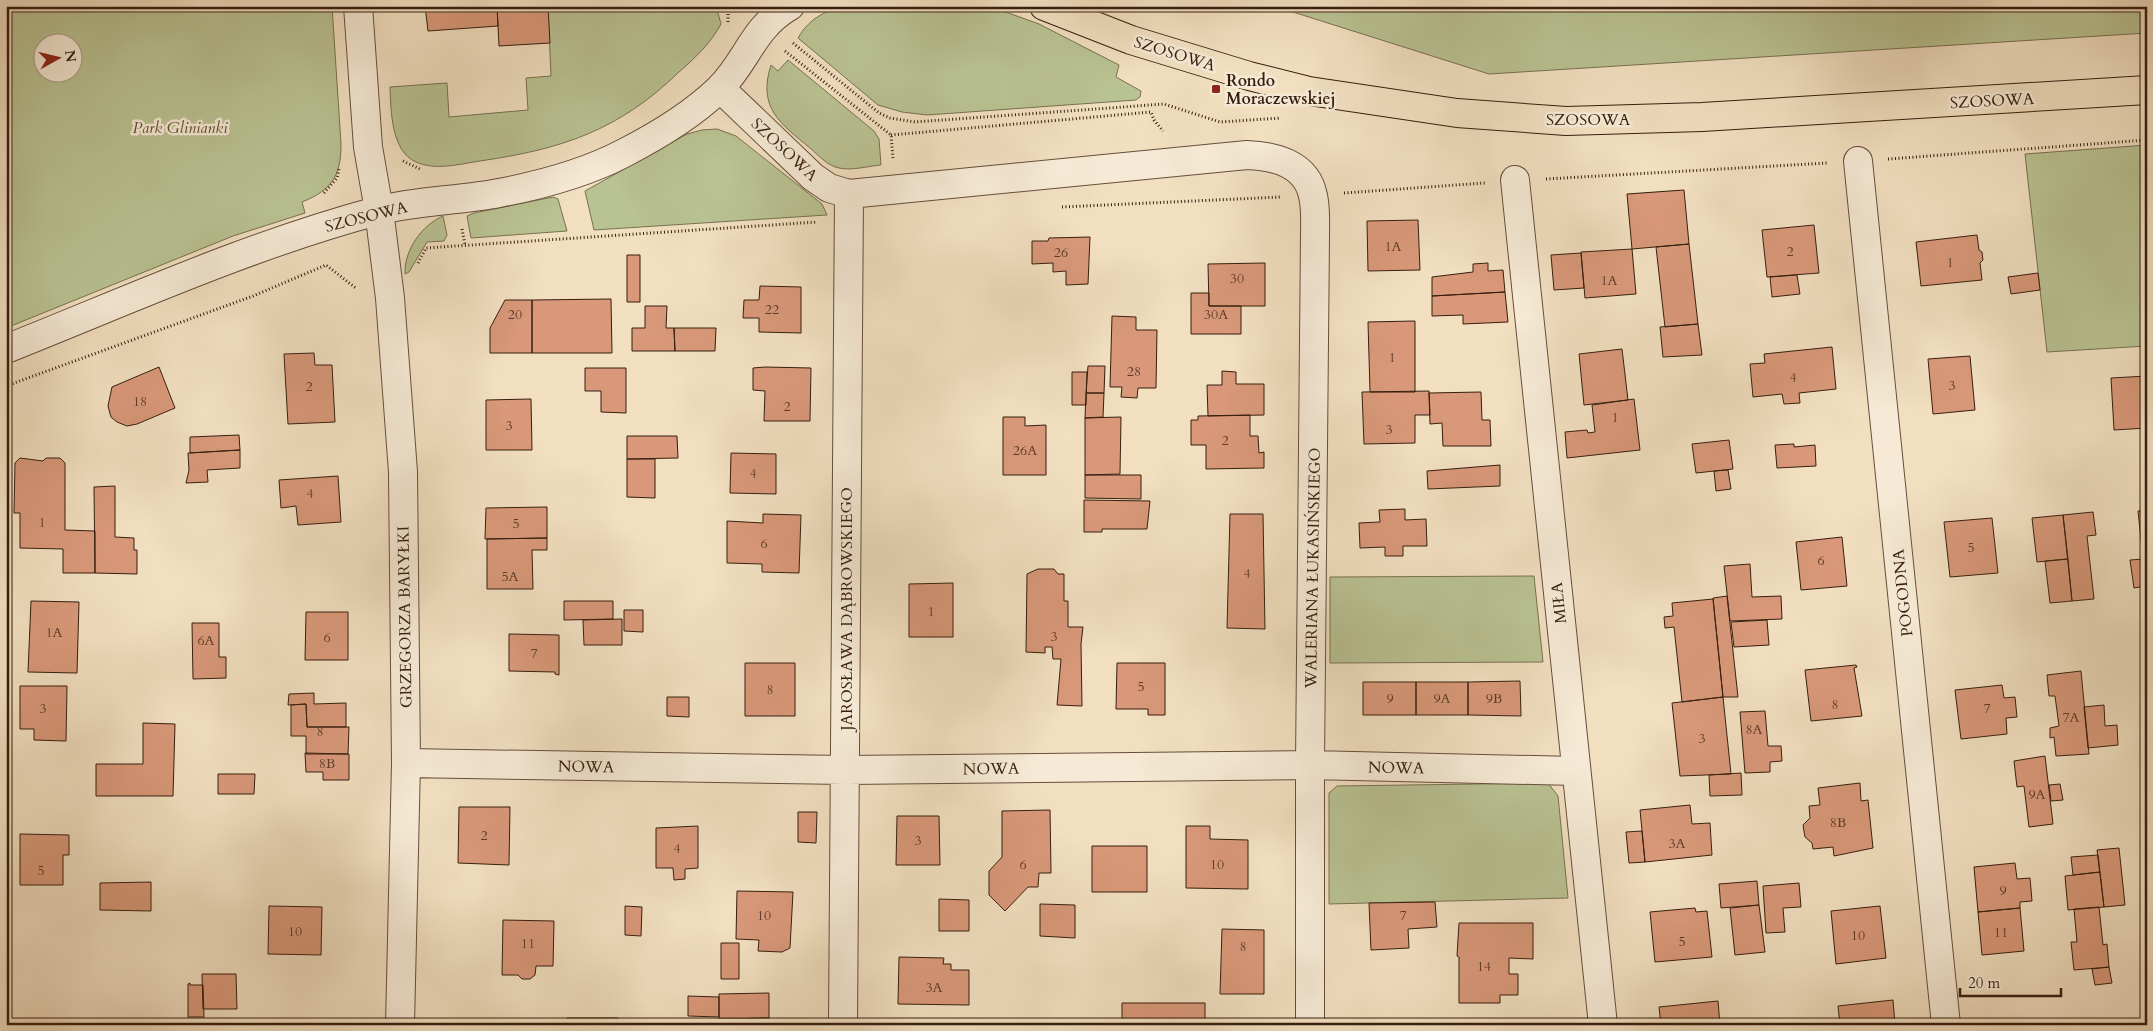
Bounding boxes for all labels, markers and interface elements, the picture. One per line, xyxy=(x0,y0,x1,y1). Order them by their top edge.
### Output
street label: SZOSOWA xyxy=(1131,31,1219,77)
north arrow xyxy=(32,32,82,82)
text: N xyxy=(60,49,81,64)
place label: Rondo Moraczewskiej xyxy=(1226,70,1336,110)
marker: Rondo Moraczewskiej xyxy=(1210,83,1222,95)
street label: SZOSOWA xyxy=(1949,88,2035,114)
street label: SZOSOWA xyxy=(1546,109,1631,131)
street label: SZOSOWA xyxy=(746,113,823,187)
park label: Park Glinianki xyxy=(132,117,228,139)
street label: SZOSOWA xyxy=(323,196,410,238)
house number: 1A xyxy=(1384,237,1402,256)
house number: 2 xyxy=(1786,242,1794,261)
house number: 26 xyxy=(1054,243,1068,262)
house number: 1 xyxy=(1946,253,1954,272)
house number: 30 xyxy=(1230,269,1244,288)
house number: 1A xyxy=(1600,271,1618,290)
house number: 22 xyxy=(765,300,779,319)
house number: 20 xyxy=(508,305,522,324)
house number: 30A xyxy=(1204,305,1228,324)
house number: 1 xyxy=(1388,348,1396,367)
house number: 28 xyxy=(1127,362,1141,381)
house number: 4 xyxy=(1789,368,1797,387)
house number: 3 xyxy=(1948,376,1956,395)
house number: 2 xyxy=(305,377,313,396)
house number: 18 xyxy=(133,392,147,411)
house number: 2 xyxy=(783,397,791,416)
house number: 1 xyxy=(1611,408,1619,427)
house number: 3 xyxy=(505,416,513,435)
house number: 3 xyxy=(1385,420,1393,439)
house number: 2 xyxy=(1221,431,1229,450)
house number: 26A xyxy=(1013,441,1037,460)
street label: WALERIANA ŁUKASIŃSKIEGO xyxy=(1300,447,1326,690)
house number: 4 xyxy=(749,464,757,483)
house number: 4 xyxy=(306,484,314,503)
street label: JAROSŁAWA DĄBROWSKIEGO xyxy=(836,487,858,733)
house number: 1 xyxy=(38,513,46,532)
house number: 5 xyxy=(512,514,520,533)
street label: GRZEGORZA BARYŁKI xyxy=(392,526,418,708)
house number: 6 xyxy=(760,534,768,553)
house number: 5 xyxy=(1967,538,1975,557)
street label: POGODNA xyxy=(1887,547,1919,638)
house number: 6 xyxy=(1817,551,1825,570)
house number: 4 xyxy=(1243,564,1251,583)
house number: 5A xyxy=(501,567,519,586)
street label: MIŁA xyxy=(1546,580,1572,625)
house number: 1 xyxy=(927,602,935,621)
house number: 1A xyxy=(45,623,63,642)
house number: 3 xyxy=(1050,627,1058,646)
house number: 6 xyxy=(323,628,331,647)
house number: 6A xyxy=(197,631,215,650)
house number: 7 xyxy=(530,644,538,663)
house number: 5 xyxy=(1137,677,1145,696)
house number: 8 xyxy=(766,680,774,699)
house number: 9 xyxy=(1386,689,1394,708)
house number: 9A xyxy=(1433,689,1451,708)
house number: 9B xyxy=(1486,689,1502,708)
house number: 8 xyxy=(1831,695,1839,714)
house number: 3 xyxy=(39,699,47,718)
house number: 7 xyxy=(1983,699,1991,718)
house number: 7A xyxy=(2062,708,2080,727)
house number: 8A xyxy=(1745,720,1763,739)
house number: 8 xyxy=(316,722,324,741)
house number: 3 xyxy=(1698,729,1706,748)
house number: 8B xyxy=(319,754,335,773)
street label: NOWA xyxy=(558,756,615,779)
street label: NOWA xyxy=(963,757,1020,780)
street label: NOWA xyxy=(1368,757,1425,780)
house number: 9A xyxy=(2028,785,2046,804)
house number: 8B xyxy=(1830,813,1846,832)
house number: 2 xyxy=(480,826,488,845)
house number: 3 xyxy=(914,831,922,850)
house number: 3A xyxy=(1668,834,1686,853)
house number: 4 xyxy=(673,839,681,858)
house number: 6 xyxy=(1019,855,1027,874)
house number: 10 xyxy=(1210,855,1224,874)
house number: 5 xyxy=(37,861,45,880)
house number: 9 xyxy=(1999,881,2007,900)
house number: 10 xyxy=(757,906,771,925)
house number: 7 xyxy=(1399,906,1407,925)
house number: 10 xyxy=(288,922,302,941)
house number: 11 xyxy=(1994,923,2008,942)
house number: 10 xyxy=(1851,926,1865,945)
house number: 5 xyxy=(1678,932,1686,951)
house number: 11 xyxy=(521,934,535,953)
house number: 8 xyxy=(1239,937,1247,956)
house number: 14 xyxy=(1477,957,1491,976)
scale bar xyxy=(1960,966,2062,998)
text: 20 m xyxy=(1968,973,2000,993)
house number: 3A xyxy=(925,978,943,997)

